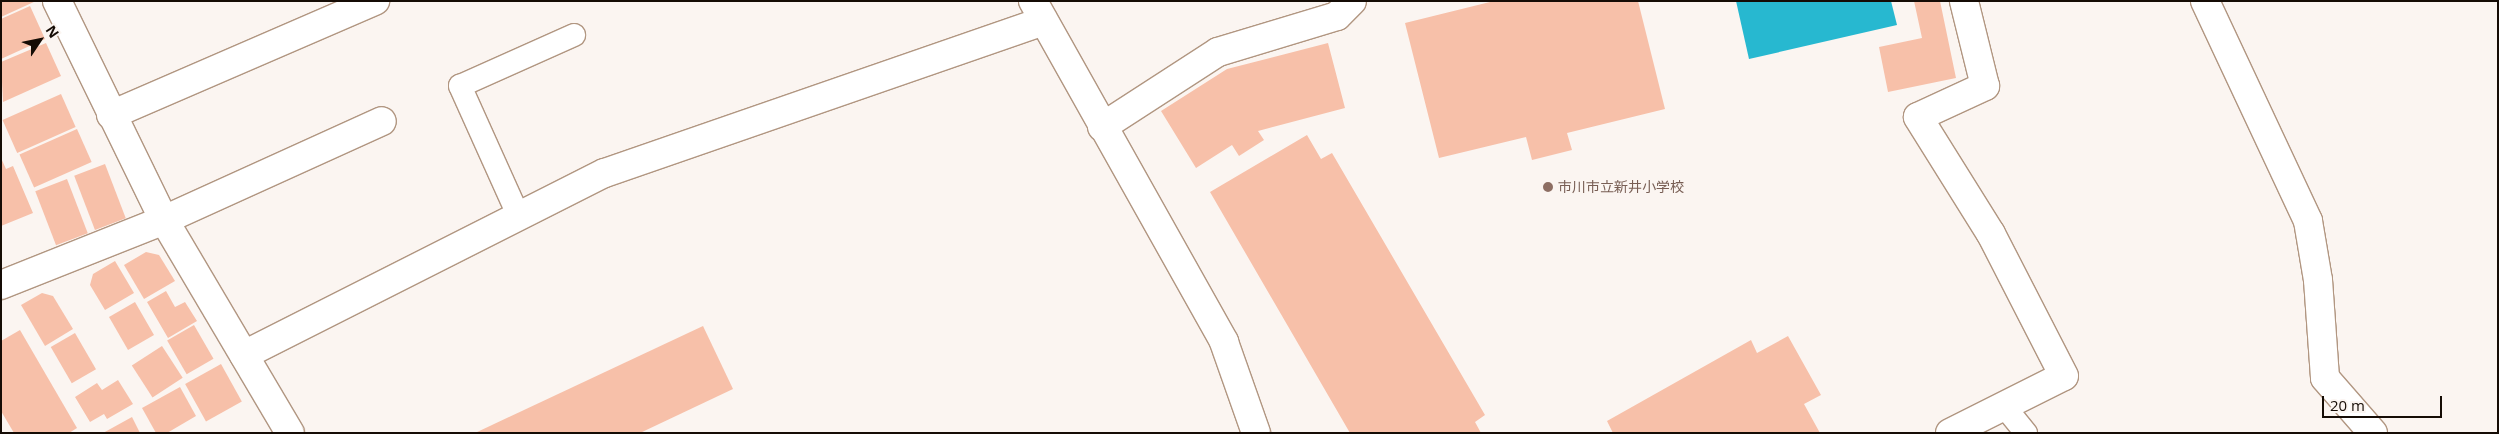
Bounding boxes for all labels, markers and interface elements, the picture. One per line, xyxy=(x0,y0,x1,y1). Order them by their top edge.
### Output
north arrow xyxy=(15,15,65,65)
text: N xyxy=(42,21,64,41)
place label: 市川市立新井小学校 xyxy=(1558,179,1684,195)
marker: 市川市立新井小学校 xyxy=(1542,181,1554,193)
scale bar xyxy=(2324,386,2444,418)
text: 20 m xyxy=(2330,395,2365,415)

